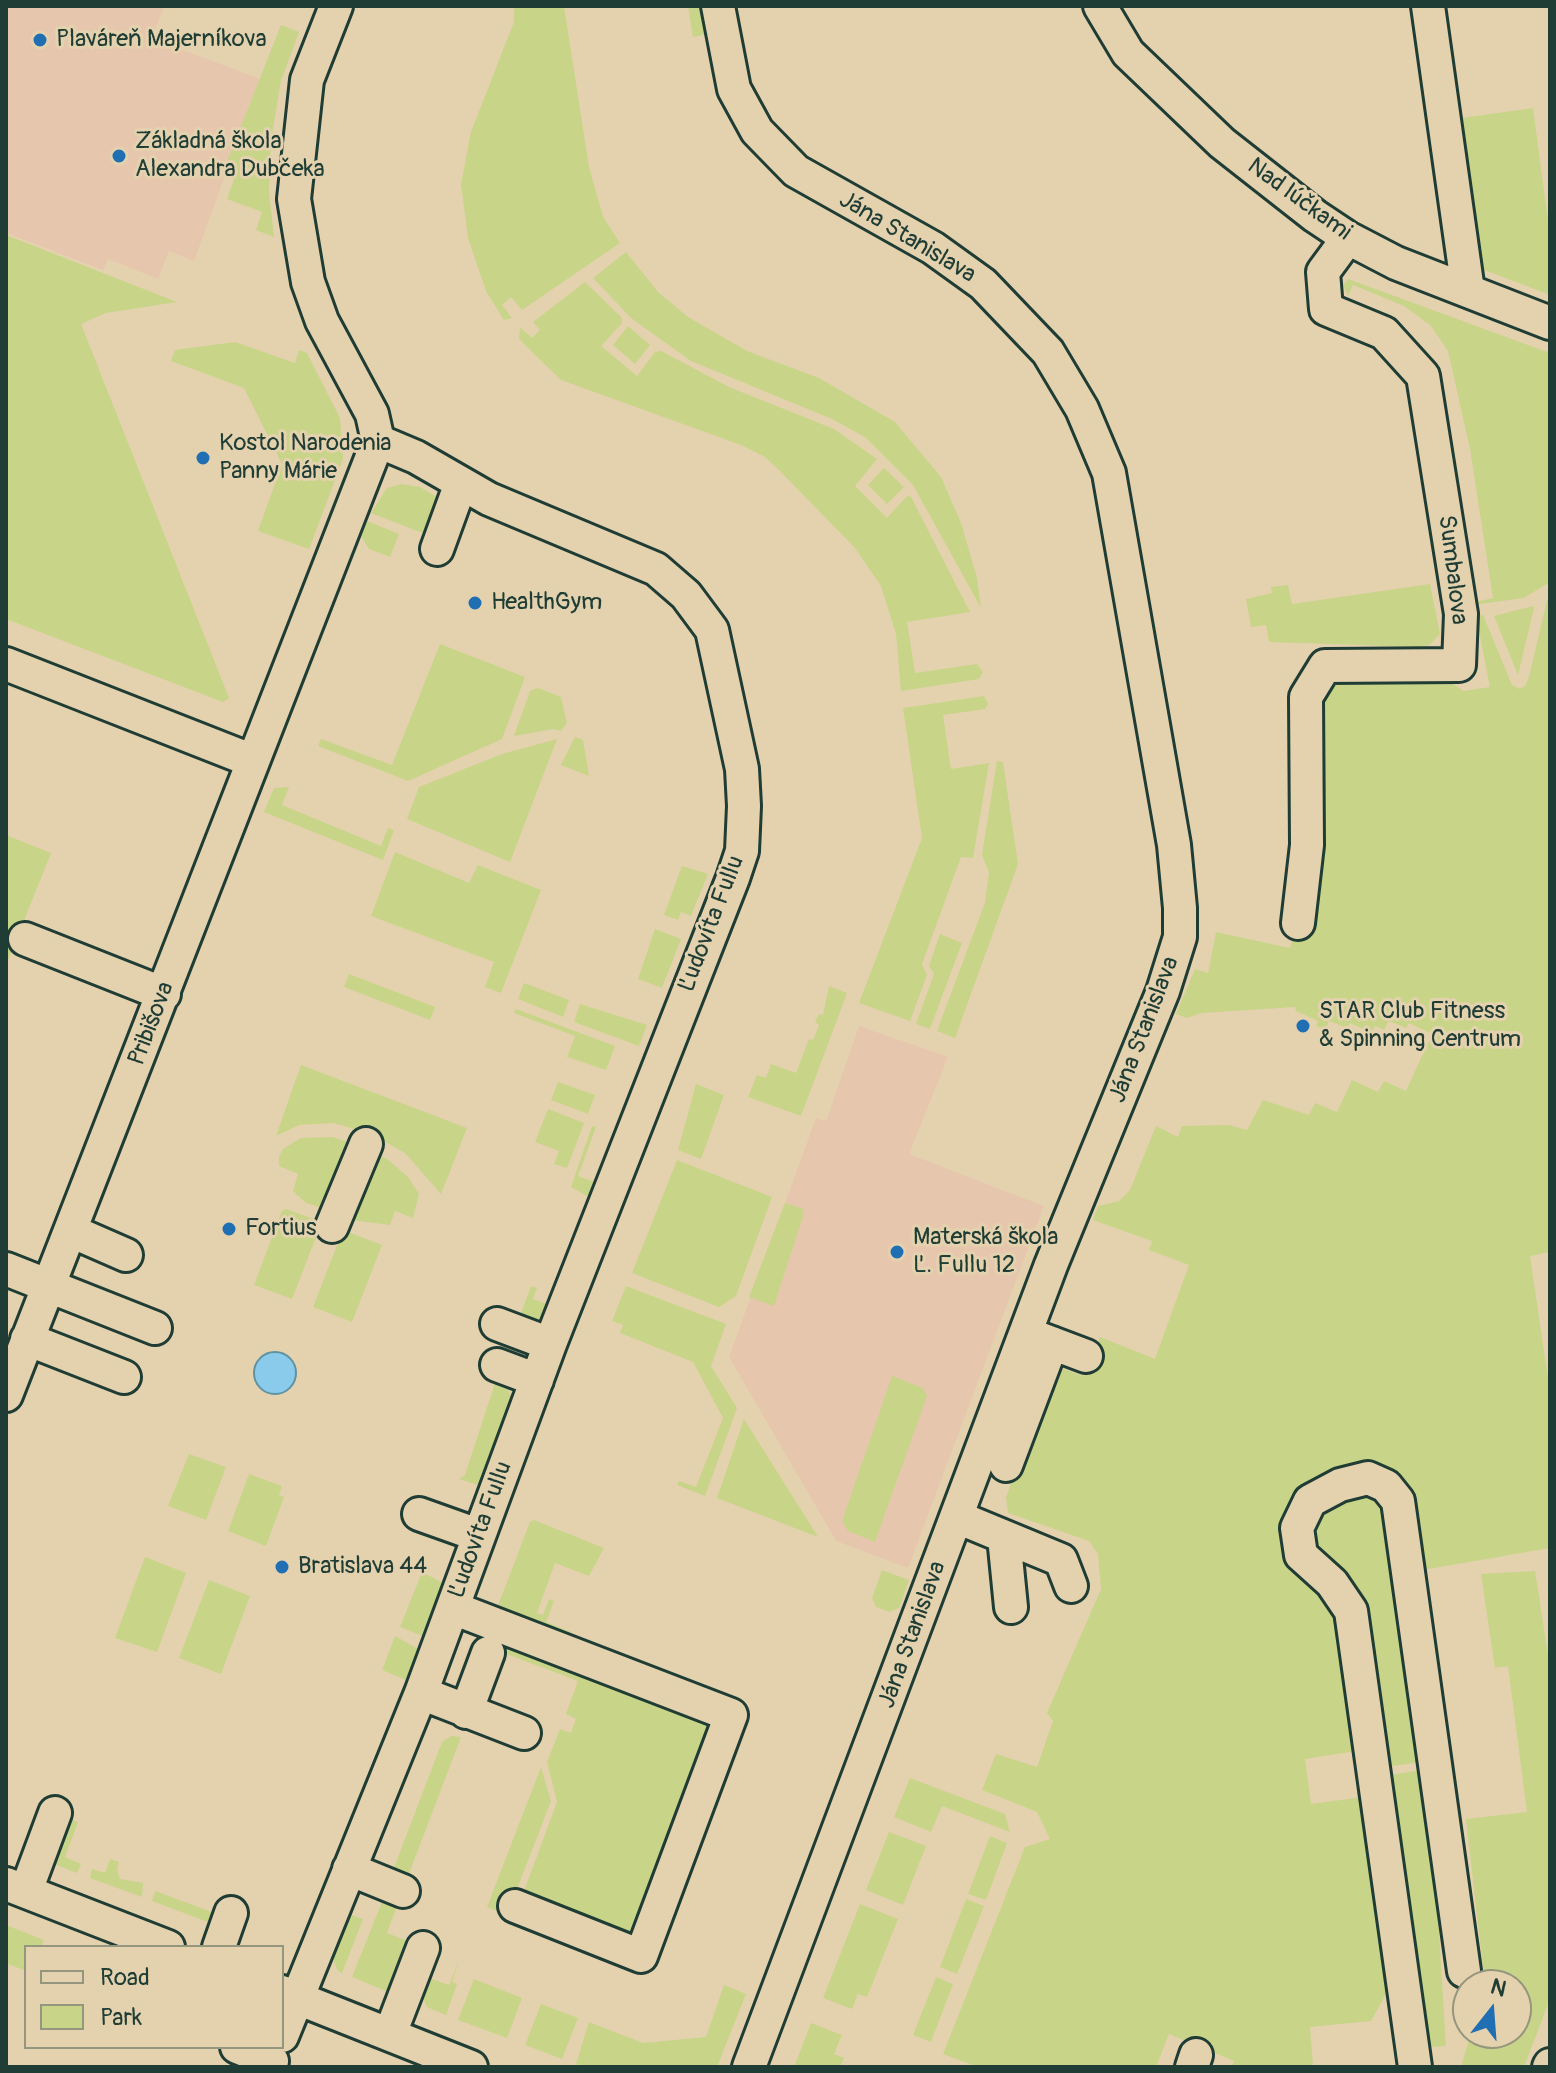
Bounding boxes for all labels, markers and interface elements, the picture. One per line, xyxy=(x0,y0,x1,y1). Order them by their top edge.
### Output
place label: Plaváreň Majerníkova xyxy=(56,26,267,54)
marker: Plaváreň Majerníkova xyxy=(31,31,49,49)
place label: Základná škola Alexandra Dubčeka xyxy=(135,128,325,184)
marker: Základná škola Alexandra Dubčeka xyxy=(110,147,128,165)
street label: Nad lúčkami xyxy=(1241,153,1357,247)
street label: Jána Stanislava xyxy=(834,186,980,290)
place label: Kostol Narodenia Panny Márie xyxy=(219,430,391,486)
marker: Kostol Narodenia Panny Márie xyxy=(194,449,212,467)
street label: Sumbalova xyxy=(1431,514,1473,626)
place label: HealthGym xyxy=(491,589,602,617)
marker: HealthGym xyxy=(466,594,484,612)
street label: Ľudovíta Fullu xyxy=(673,852,751,996)
street label: Jána Stanislava xyxy=(1104,953,1186,1107)
street label: Pribišova xyxy=(123,978,181,1070)
place label: STAR Club Fitness & Spinning Centrum xyxy=(1319,998,1521,1054)
marker: STAR Club Fitness & Spinning Centrum xyxy=(1294,1017,1312,1035)
place label: Fortius xyxy=(245,1215,316,1243)
marker: Fortius xyxy=(220,1220,238,1238)
place label: Materská škola Ľ. Fullu 12 xyxy=(913,1224,1058,1280)
marker: Materská škola Ľ. Fullu 12 xyxy=(888,1243,906,1261)
street label: Ľudovíta Fullu xyxy=(443,1458,519,1602)
place label: Bratislava 44 xyxy=(298,1553,427,1581)
marker: Bratislava 44 xyxy=(273,1558,291,1576)
street label: Jána Stanislava xyxy=(873,1558,953,1712)
legend xyxy=(24,1945,284,2049)
text: Road xyxy=(100,1963,150,1992)
north arrow xyxy=(1452,1969,1532,2049)
text: N xyxy=(1487,1972,1510,2004)
text: Park xyxy=(100,2003,142,2032)

